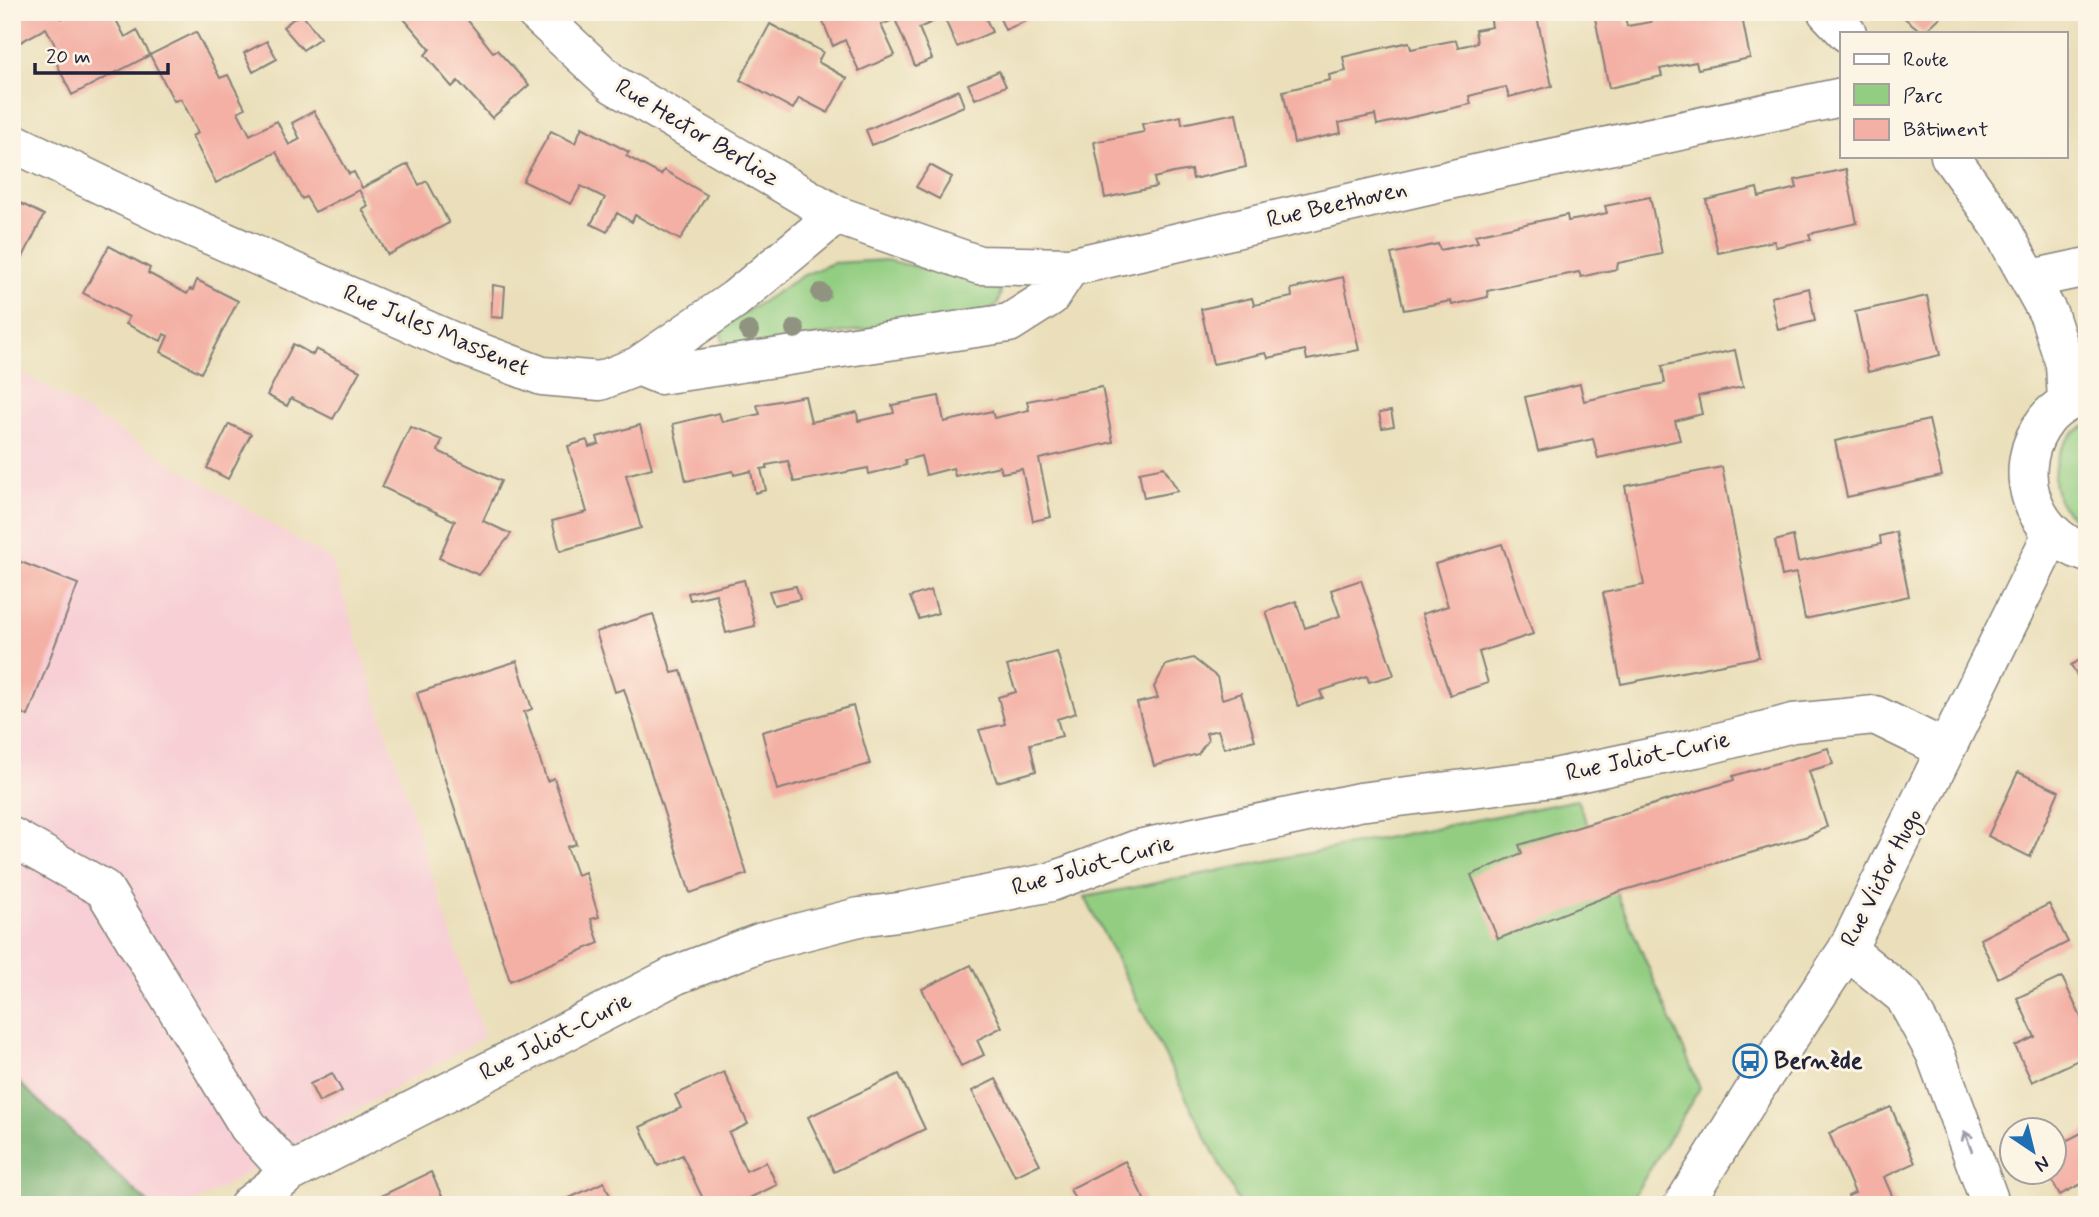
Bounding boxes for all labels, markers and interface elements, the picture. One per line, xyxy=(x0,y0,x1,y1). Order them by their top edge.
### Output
scale bar xyxy=(35,32,168,76)
legend xyxy=(1840,32,2068,158)
text: 20 m xyxy=(46,43,91,71)
text: Route xyxy=(1903,46,1949,74)
street label: Rue Hector Berlioz xyxy=(609,72,785,194)
text: Parc xyxy=(1903,82,1943,110)
text: Bâtiment xyxy=(1903,116,1988,144)
street label: Rue Beethoven xyxy=(1264,174,1410,236)
street label: Rue Jules Massenet xyxy=(338,278,534,384)
street label: Rue Joliot-Curie xyxy=(1563,724,1733,790)
street label: Rue Victor Hugo xyxy=(1834,804,1932,953)
street label: Rue Joliot-Curie xyxy=(1008,828,1178,904)
street label: Rue Joliot-Curie xyxy=(475,985,637,1089)
bus stop icon: Bernède xyxy=(1731,1042,1769,1080)
place label: Bernède xyxy=(1774,1046,1863,1077)
north arrow xyxy=(1997,1116,2068,1186)
one-way arrow xyxy=(1960,1130,1973,1152)
text: N xyxy=(2030,1150,2054,1178)

